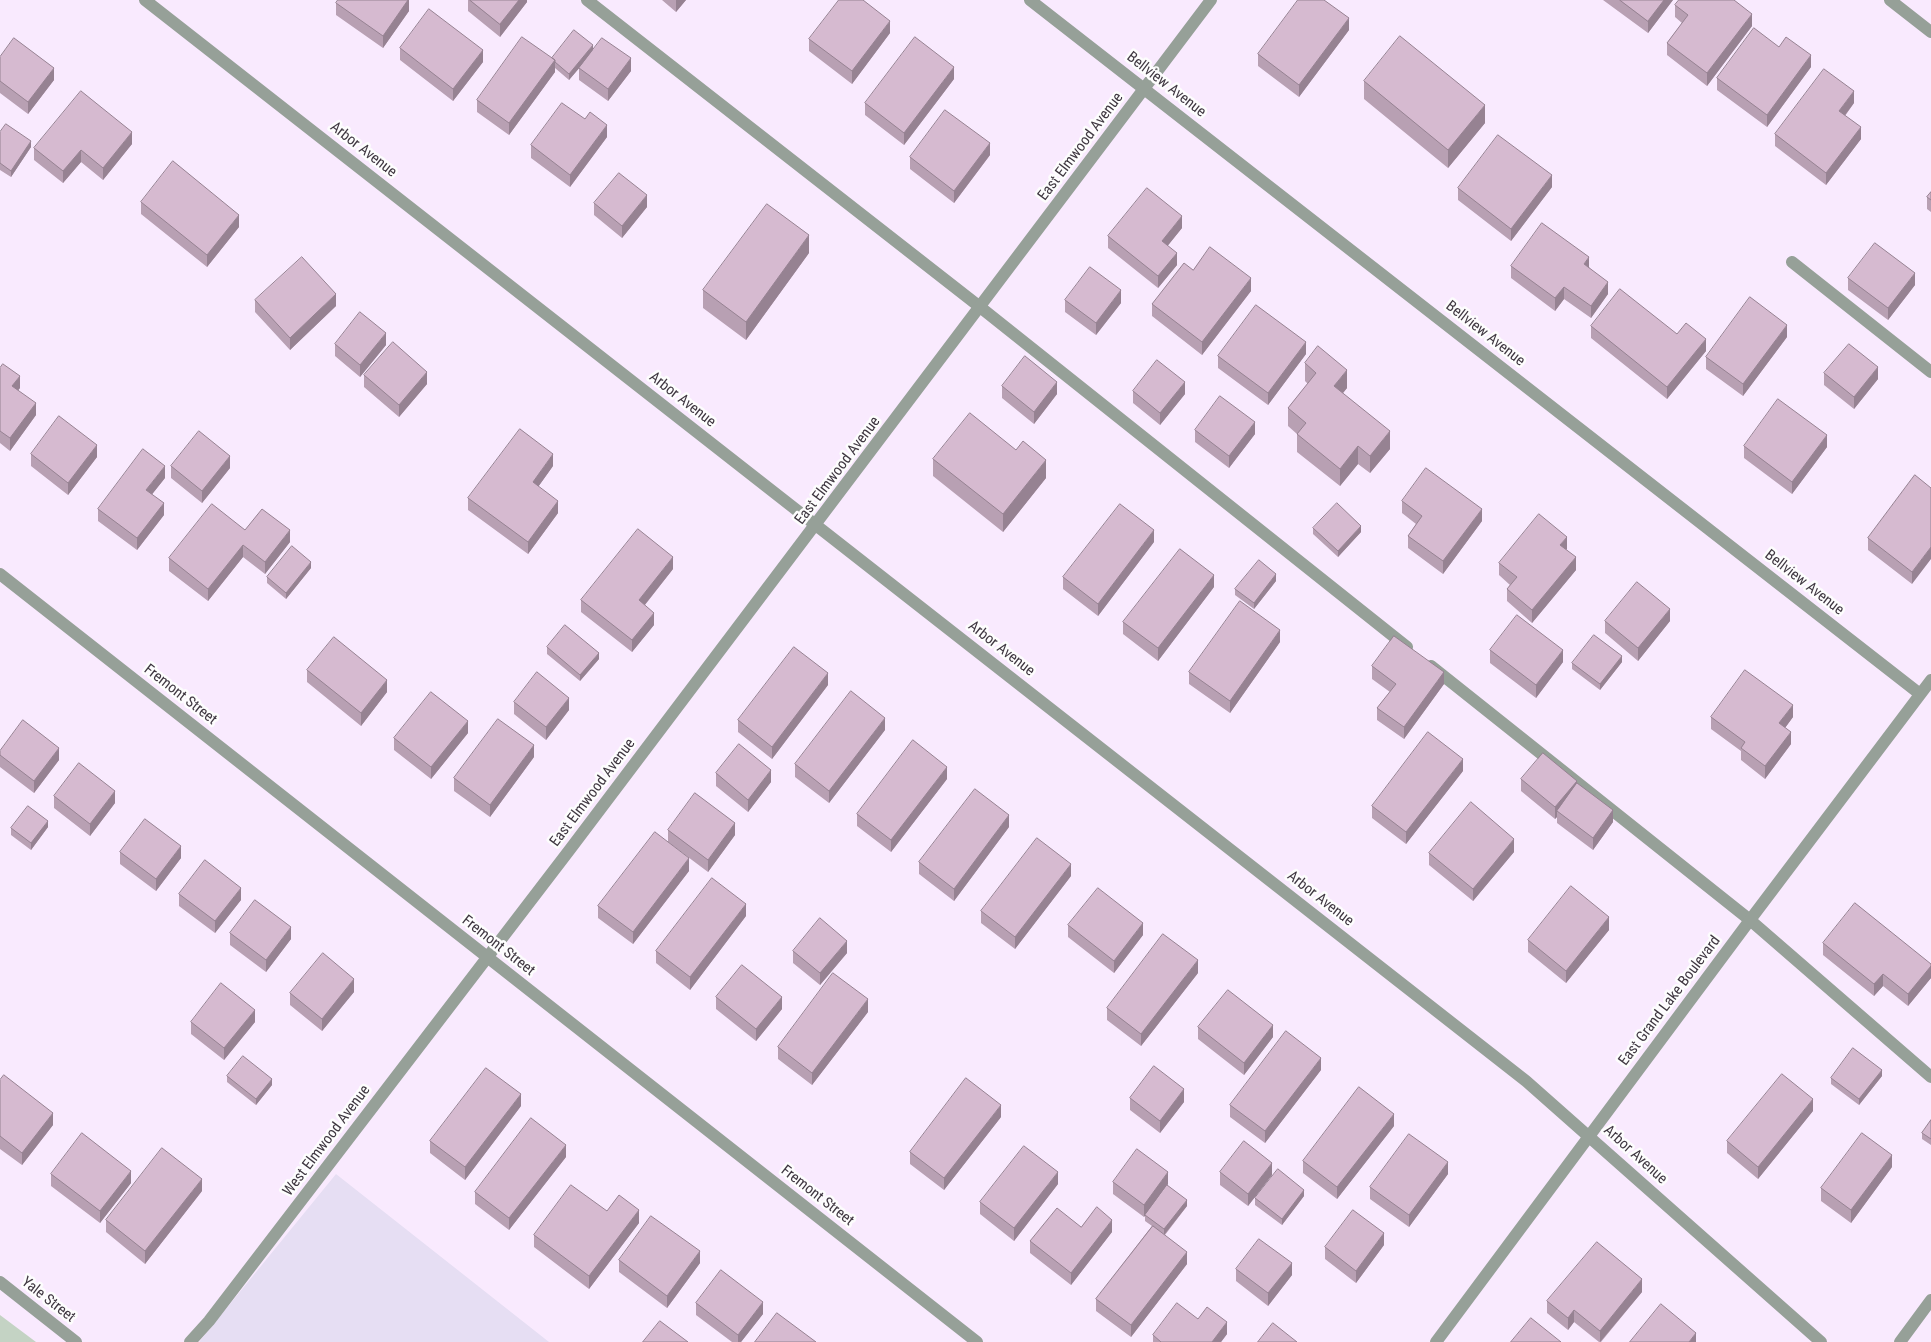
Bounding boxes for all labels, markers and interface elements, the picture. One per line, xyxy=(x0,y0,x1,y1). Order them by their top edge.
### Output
street label: Bellview Avenue xyxy=(1123,49,1209,121)
street label: East Elmwood Avenue xyxy=(1035,90,1127,204)
street label: Arbor Avenue xyxy=(326,118,400,182)
street label: Bellview Avenue xyxy=(1442,298,1528,370)
street label: Arbor Avenue xyxy=(645,368,719,432)
street label: East Elmwood Avenue xyxy=(792,414,884,528)
street label: Bellview Avenue xyxy=(1761,547,1847,619)
street label: Arbor Avenue xyxy=(964,617,1038,681)
street label: Fremont Street xyxy=(140,661,220,729)
street label: East Elmwood Avenue xyxy=(547,736,639,850)
street label: Arbor Avenue xyxy=(1283,867,1357,931)
street label: Fremont Street xyxy=(458,912,538,980)
street label: East Grand Lake Boulevard xyxy=(1615,933,1725,1069)
street label: West Elmwood Avenue xyxy=(279,1082,375,1200)
street label: Arbor Avenue xyxy=(1599,1122,1671,1188)
street label: Fremont Street xyxy=(777,1162,857,1230)
street label: Yale Street xyxy=(17,1273,79,1327)

